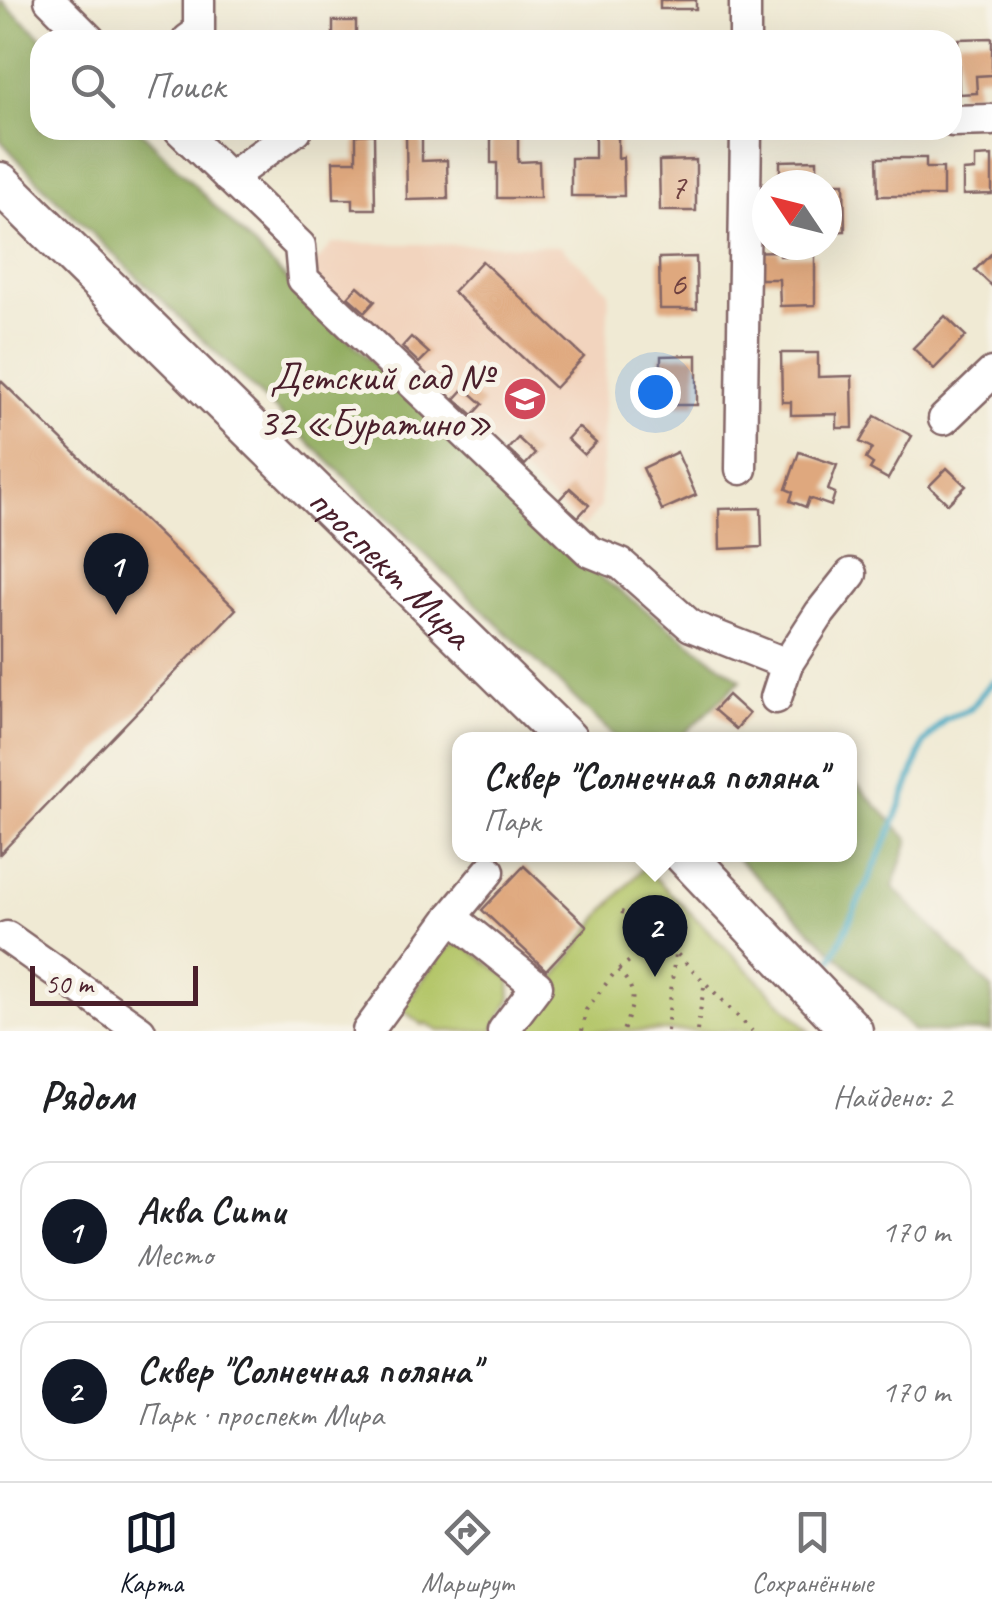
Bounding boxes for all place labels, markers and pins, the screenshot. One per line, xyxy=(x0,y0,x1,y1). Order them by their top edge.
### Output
place label: Детский сад № 32 «Буратино» xyxy=(259,352,498,448)
school or university icon: Детский сад № 32 «Буратино» xyxy=(502,376,548,422)
pin: 1 xyxy=(84,532,148,615)
pin: 2 xyxy=(622,894,688,977)

